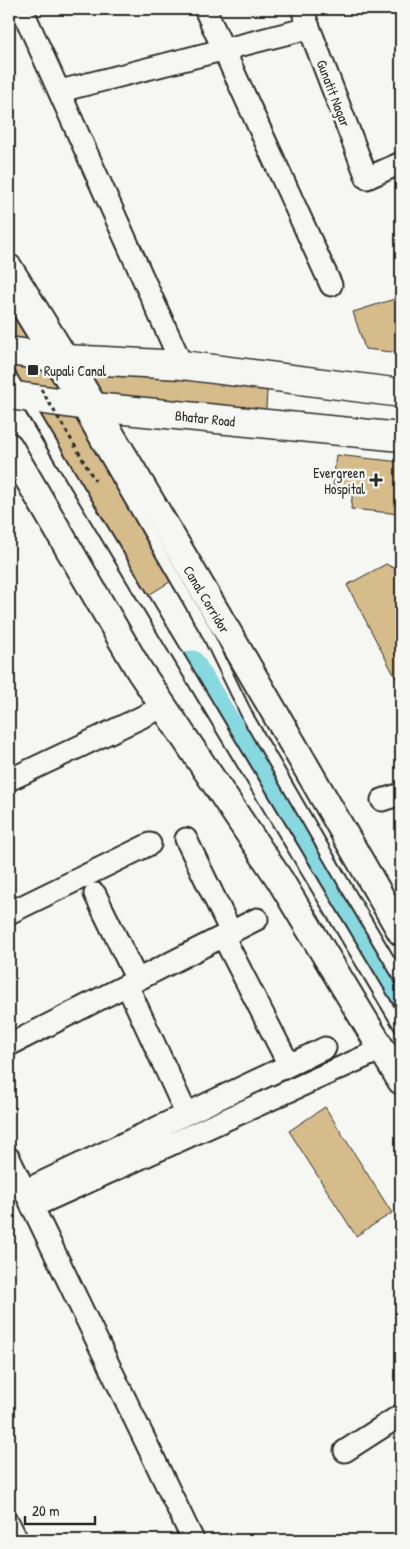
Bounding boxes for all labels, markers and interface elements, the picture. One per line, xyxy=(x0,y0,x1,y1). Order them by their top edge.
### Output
street label: Gunatit Nagar xyxy=(312,57,356,130)
place label: Rupali Canal xyxy=(44,361,106,381)
marker: Rupali Canal xyxy=(26,363,40,377)
street label: Bhatar Road xyxy=(174,405,237,431)
place label: Evergreen Hospital xyxy=(313,463,365,499)
marker: Evergreen Hospital xyxy=(369,473,383,487)
street label: Canal Corridor xyxy=(179,562,235,637)
scale bar xyxy=(25,1494,95,1526)
text: 20 m xyxy=(32,1500,59,1521)

